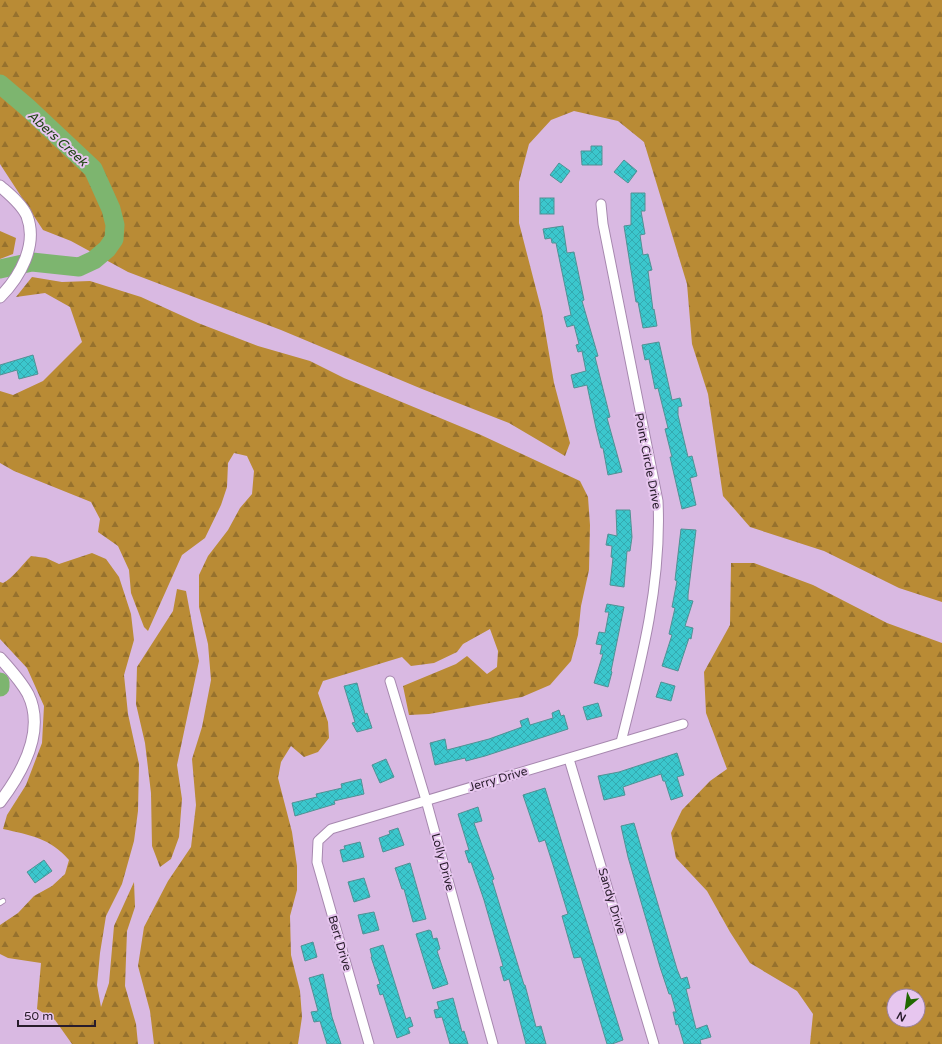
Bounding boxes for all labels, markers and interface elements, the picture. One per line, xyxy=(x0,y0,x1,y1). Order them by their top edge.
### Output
water label: Abers Creek xyxy=(24,108,91,170)
street label: Point Circle Drive xyxy=(632,412,664,510)
street label: Jerry Drive xyxy=(467,764,529,794)
street label: Lolly Drive xyxy=(429,832,457,893)
street label: Sandy Drive xyxy=(595,866,629,936)
street label: Bert Drive xyxy=(325,914,355,972)
north arrow xyxy=(886,988,926,1028)
scale bar xyxy=(18,1002,95,1028)
text: N xyxy=(894,1008,908,1024)
text: 50 m xyxy=(24,1009,53,1023)

